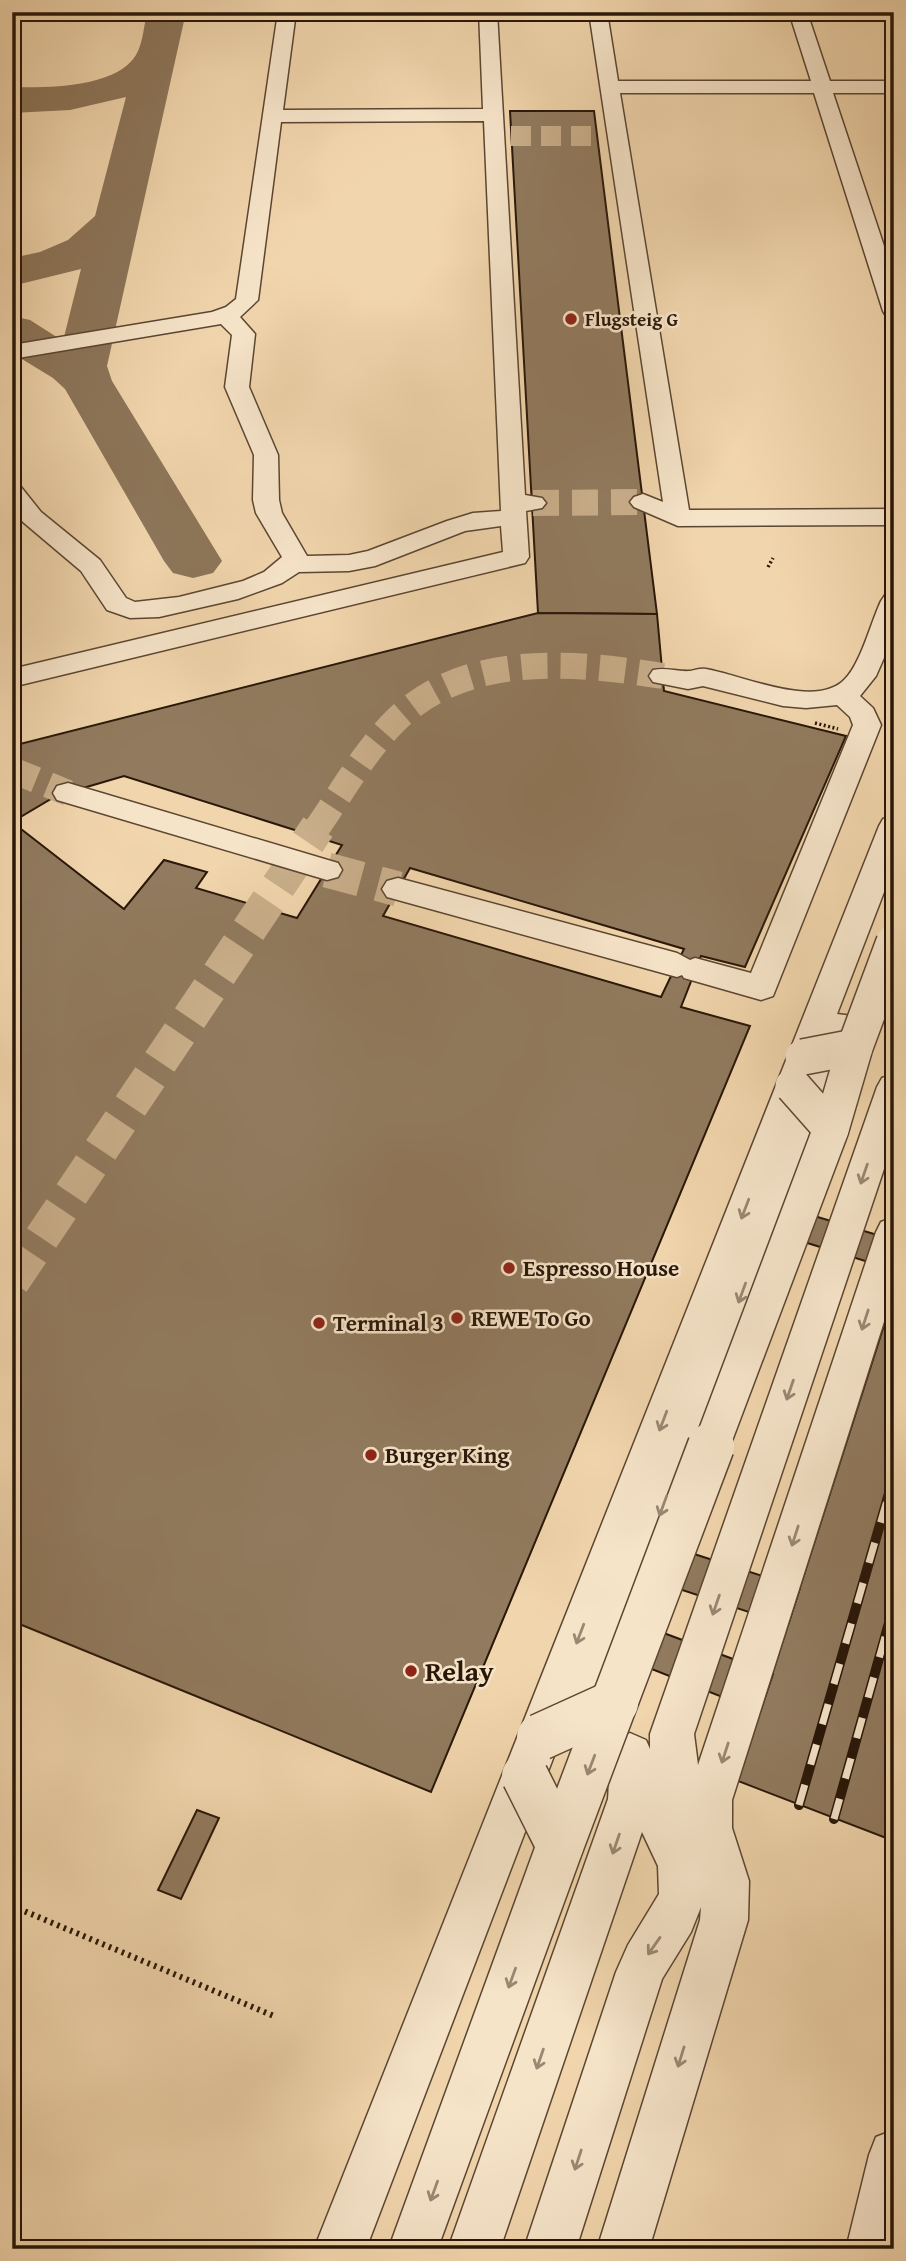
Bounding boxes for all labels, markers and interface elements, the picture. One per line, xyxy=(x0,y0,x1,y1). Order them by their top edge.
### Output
place label: Flugsteig G xyxy=(585,305,678,333)
marker: Flugsteig G xyxy=(563,311,579,327)
one-way arrow xyxy=(857,1163,869,1185)
one-way arrow xyxy=(737,1198,750,1220)
place label: Espresso House xyxy=(523,1251,679,1284)
marker: Espresso House xyxy=(501,1260,517,1276)
one-way arrow xyxy=(735,1281,747,1303)
place label: REWE To Go xyxy=(471,1301,591,1334)
place label: Terminal 3 xyxy=(333,1306,444,1339)
one-way arrow xyxy=(858,1308,870,1330)
marker: REWE To Go xyxy=(449,1310,465,1326)
marker: Terminal 3 xyxy=(311,1315,327,1331)
one-way arrow xyxy=(783,1378,795,1400)
one-way arrow xyxy=(655,1410,668,1432)
place label: Burger King xyxy=(385,1438,510,1471)
marker: Burger King xyxy=(363,1447,379,1463)
one-way arrow xyxy=(655,1495,668,1517)
one-way arrow xyxy=(788,1525,800,1547)
one-way arrow xyxy=(709,1593,721,1615)
one-way arrow xyxy=(573,1622,586,1644)
place label: Relay xyxy=(425,1650,494,1691)
marker: Relay xyxy=(403,1663,419,1679)
one-way arrow xyxy=(718,1741,730,1763)
one-way arrow xyxy=(584,1753,597,1775)
one-way arrow xyxy=(609,1833,621,1855)
one-way arrow xyxy=(647,1936,661,1955)
one-way arrow xyxy=(504,1966,517,1988)
one-way arrow xyxy=(674,2046,687,2068)
one-way arrow xyxy=(533,2048,546,2070)
one-way arrow xyxy=(571,2149,584,2171)
one-way arrow xyxy=(427,2180,439,2202)

